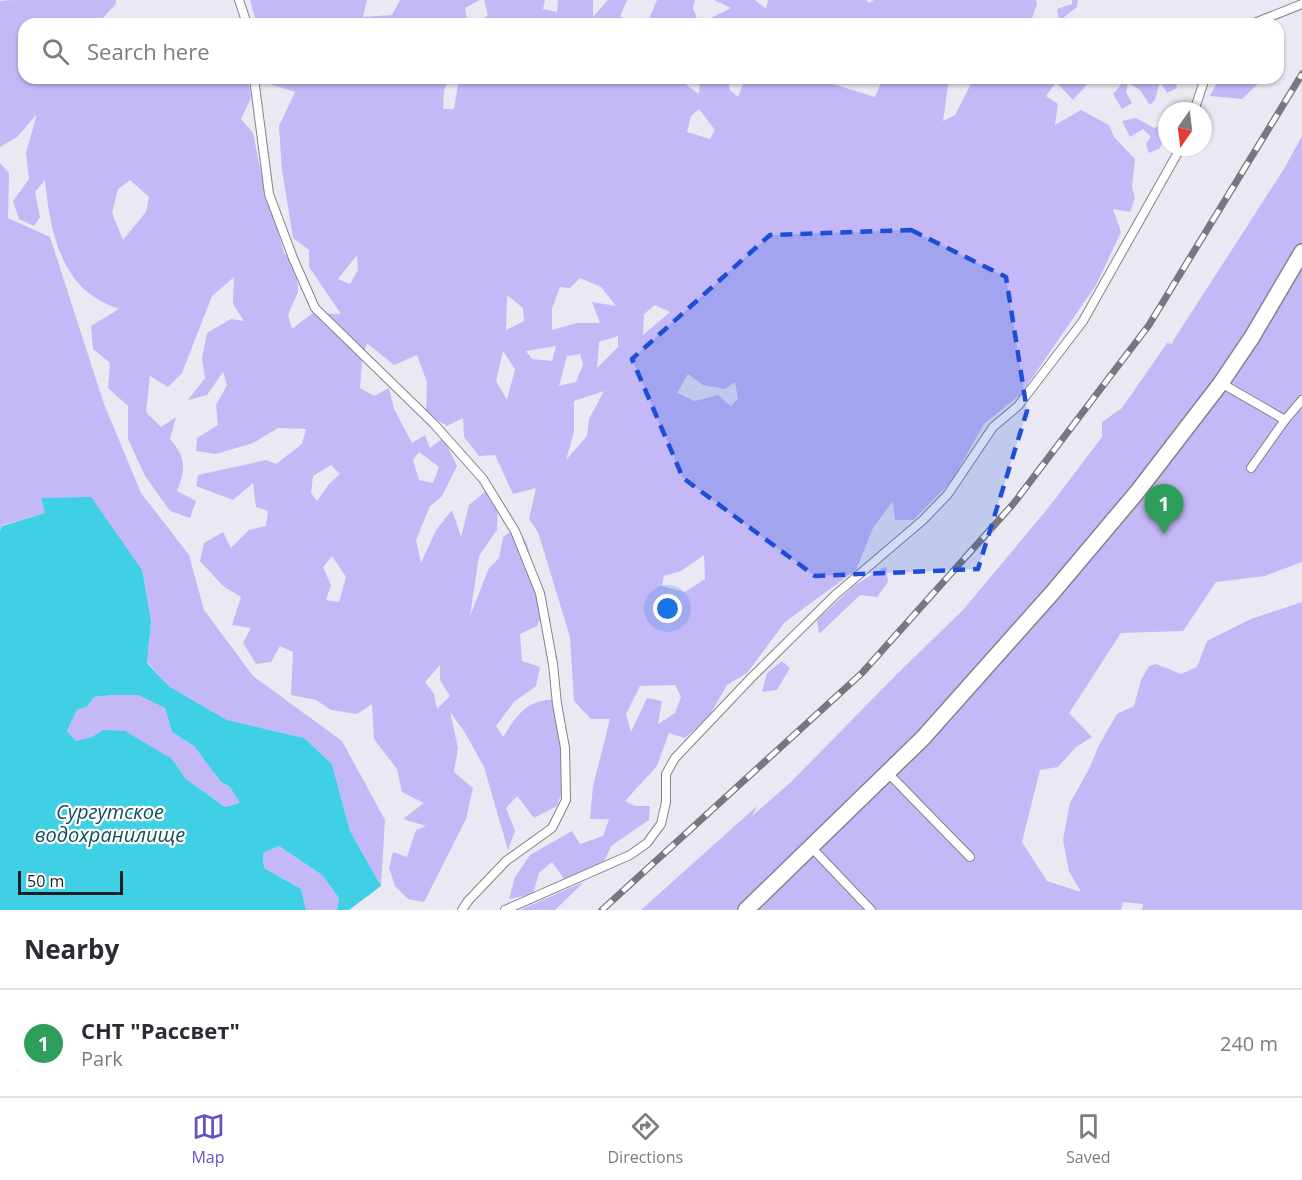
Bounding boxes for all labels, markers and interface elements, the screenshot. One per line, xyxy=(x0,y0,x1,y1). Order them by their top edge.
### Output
search box xyxy=(18,18,1284,84)
icon: search xyxy=(39,35,72,68)
text: Search here xyxy=(87,36,210,66)
north arrow xyxy=(1158,102,1212,156)
pin: 1 xyxy=(1144,484,1184,534)
your location xyxy=(653,594,682,623)
water label: Сургутское водохранилище xyxy=(35,798,185,848)
scale bar xyxy=(18,868,123,896)
text: 50 m xyxy=(27,870,64,892)
text: Nearby xyxy=(24,931,119,967)
text: СНТ "Рассвет" xyxy=(81,1015,240,1045)
text: 1 xyxy=(38,1030,49,1057)
text: 240 m xyxy=(1220,1030,1278,1057)
text: Park xyxy=(81,1045,123,1072)
tab: Map xyxy=(191,1110,225,1168)
tab: Directions xyxy=(607,1110,683,1168)
tab: Saved xyxy=(1066,1110,1111,1168)

